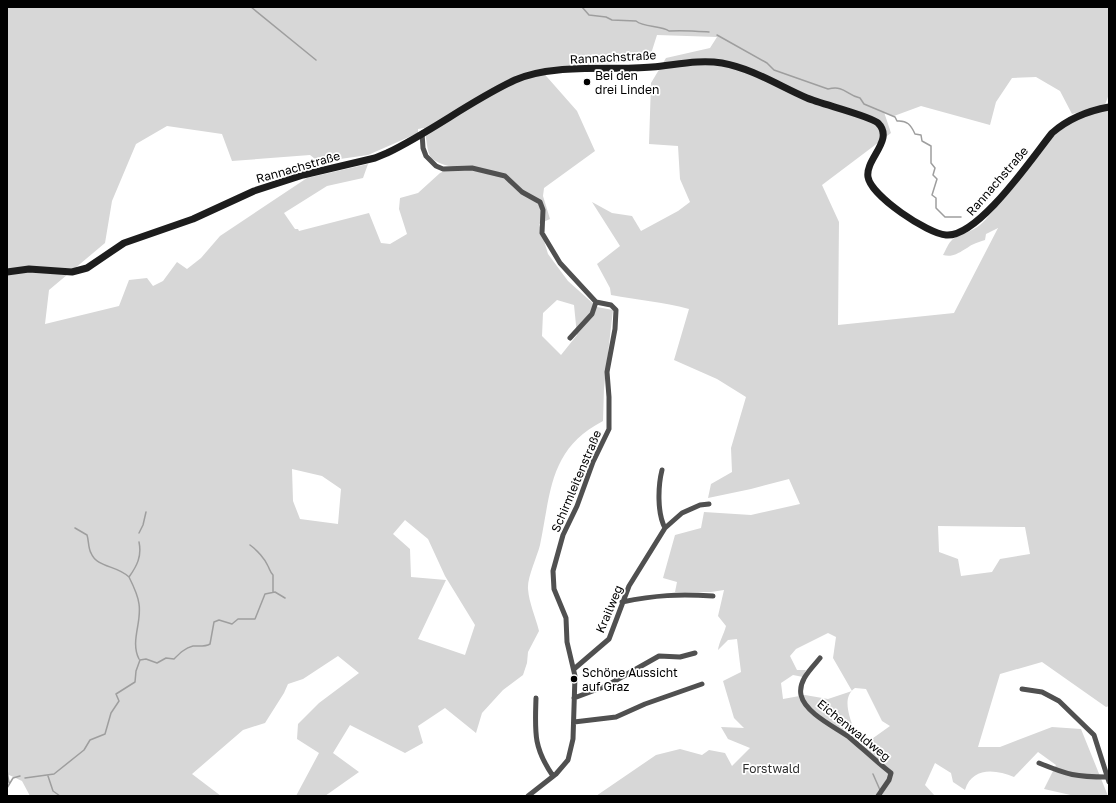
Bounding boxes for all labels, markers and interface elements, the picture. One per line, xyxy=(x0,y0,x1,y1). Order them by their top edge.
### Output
street label: Rannachstraße xyxy=(569,47,657,67)
place label: Bei den drei Linden xyxy=(595,68,659,97)
marker: Bei den drei Linden xyxy=(582,77,592,87)
street label: Rannachstraße xyxy=(963,143,1031,219)
street label: Rannachstraße xyxy=(254,148,342,186)
street label: Schirmleitenstraße xyxy=(548,428,604,534)
street label: Krailweg xyxy=(592,583,626,635)
place label: Schöne Aussicht auf Graz xyxy=(582,665,678,694)
marker: Schöne Aussicht auf Graz xyxy=(569,674,579,684)
street label: Eichenwaldweg xyxy=(814,696,894,764)
park label: Forstwald xyxy=(742,761,800,776)

